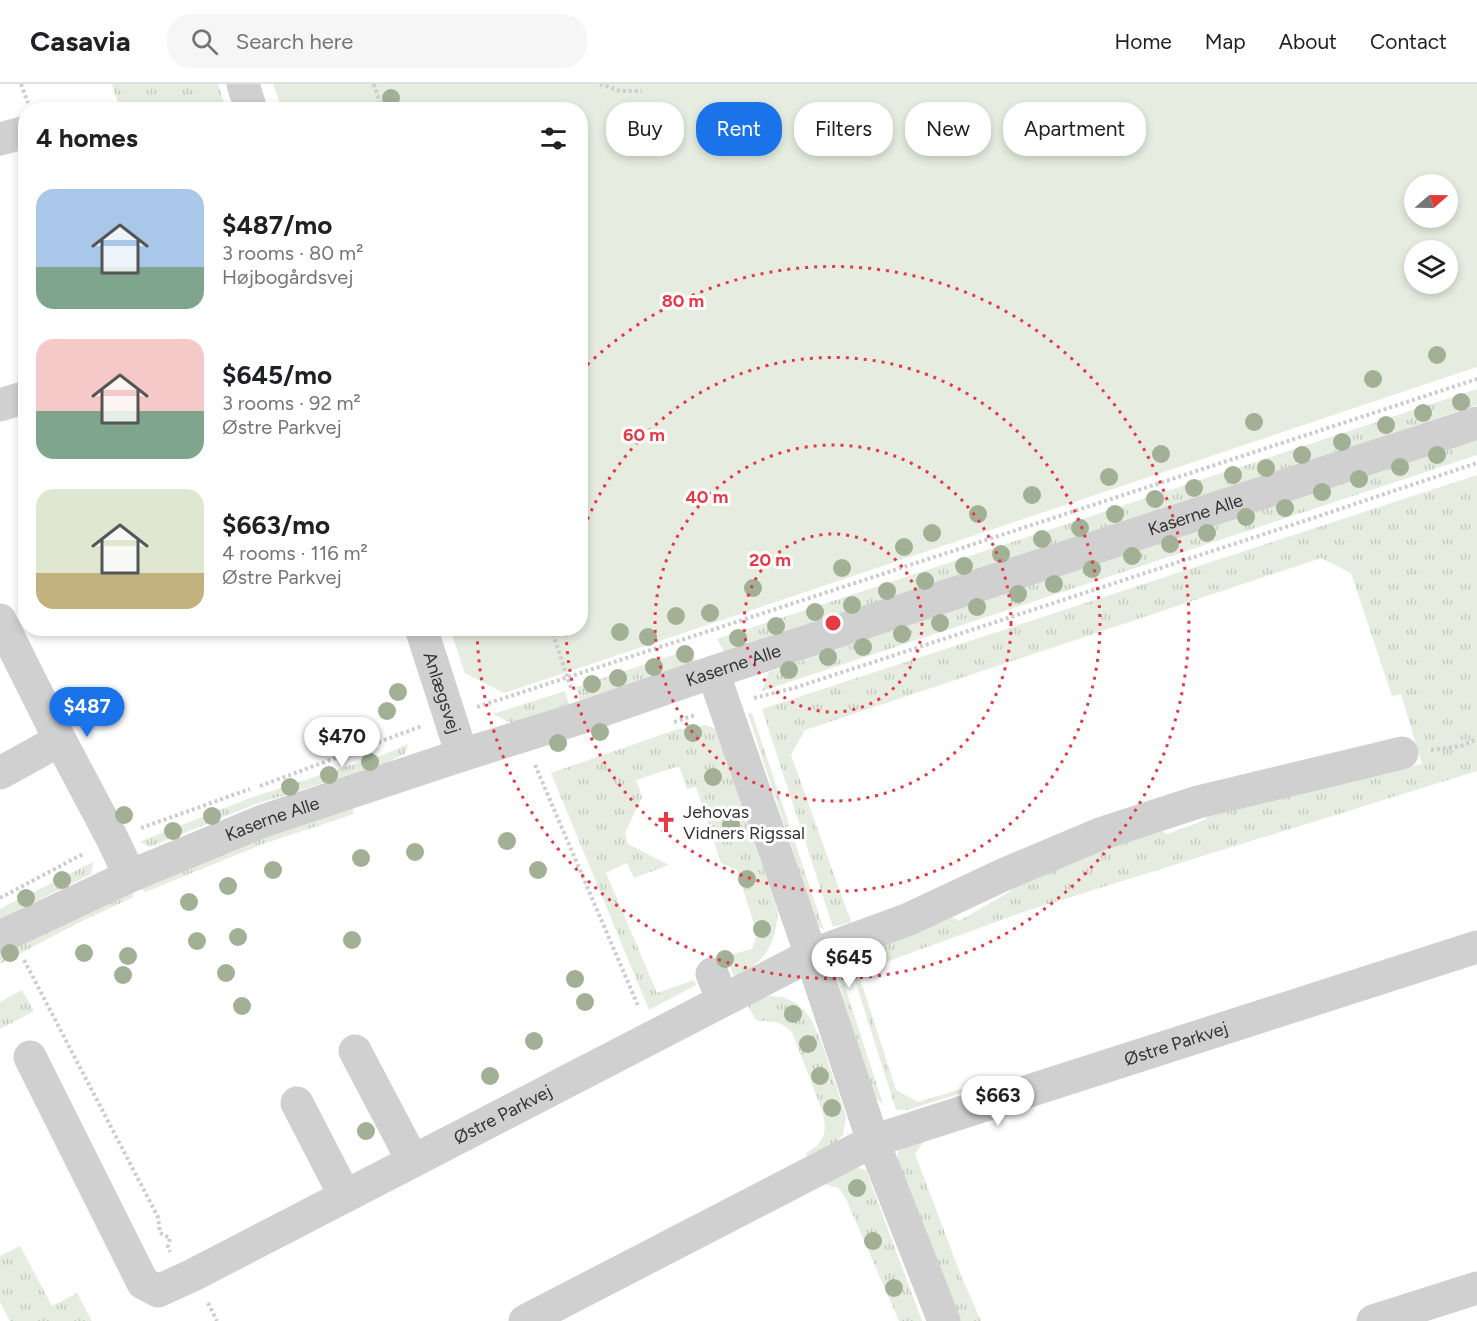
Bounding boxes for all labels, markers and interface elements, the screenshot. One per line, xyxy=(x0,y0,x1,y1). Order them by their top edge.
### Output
search box xyxy=(167,14,587,68)
text: Casavia xyxy=(30,24,131,58)
icon: search xyxy=(188,25,221,58)
text: Search here xyxy=(236,28,353,55)
text: Home xyxy=(1115,29,1172,54)
text: Map xyxy=(1205,29,1246,54)
text: About xyxy=(1279,29,1337,54)
text: Contact xyxy=(1370,29,1447,54)
chip: Buy xyxy=(606,102,684,156)
chip: Rent xyxy=(696,102,782,156)
chip: Filters xyxy=(794,102,893,156)
chip: New xyxy=(905,102,991,156)
chip: Apartment xyxy=(1003,102,1146,156)
text: 4 homes xyxy=(36,122,138,154)
icon: filters xyxy=(537,122,570,155)
north arrow xyxy=(1404,174,1458,228)
map controls xyxy=(1404,174,1458,294)
text: $487/mo xyxy=(222,209,332,241)
icon: home xyxy=(84,213,156,285)
button: layers xyxy=(1404,240,1458,294)
text: 3 rooms · 80 m² xyxy=(222,241,363,265)
text: Højbogårdsvej xyxy=(222,265,354,289)
text: 80 m xyxy=(662,290,704,312)
text: $645/mo xyxy=(222,359,332,391)
icon: home xyxy=(84,363,156,435)
text: 3 rooms · 92 m² xyxy=(222,391,361,415)
text: Østre Parkvej xyxy=(222,415,342,439)
text: 60 m xyxy=(623,424,665,446)
text: 40 m xyxy=(685,486,729,508)
street label: Kaserne Alle xyxy=(1145,489,1246,541)
text: $663/mo xyxy=(222,509,330,541)
icon: home xyxy=(84,513,156,585)
text: 4 rooms · 116 m² xyxy=(222,541,368,565)
text: 20 m xyxy=(749,549,791,571)
text: Østre Parkvej xyxy=(222,565,342,589)
centre of rings xyxy=(823,613,843,633)
street label: Kaserne Alle xyxy=(683,640,784,692)
street label: Anlægsvej xyxy=(418,649,465,736)
pin: $487 xyxy=(51,687,123,738)
text: $487 xyxy=(63,694,111,718)
pin: $470 xyxy=(306,717,378,768)
text: $470 xyxy=(318,724,366,748)
street label: Kaserne Alle xyxy=(222,792,322,846)
place label: Jehovas Vidners Rigssal xyxy=(683,801,805,844)
church icon: Jehovas Vidners Rigssal xyxy=(654,810,678,834)
pin: $645 xyxy=(813,938,885,989)
text: $645 xyxy=(826,945,872,969)
street label: Østre Parkvej xyxy=(1121,1017,1231,1071)
pin: $663 xyxy=(962,1076,1034,1127)
street label: Østre Parkvej xyxy=(450,1080,556,1149)
text: $663 xyxy=(975,1083,1021,1107)

